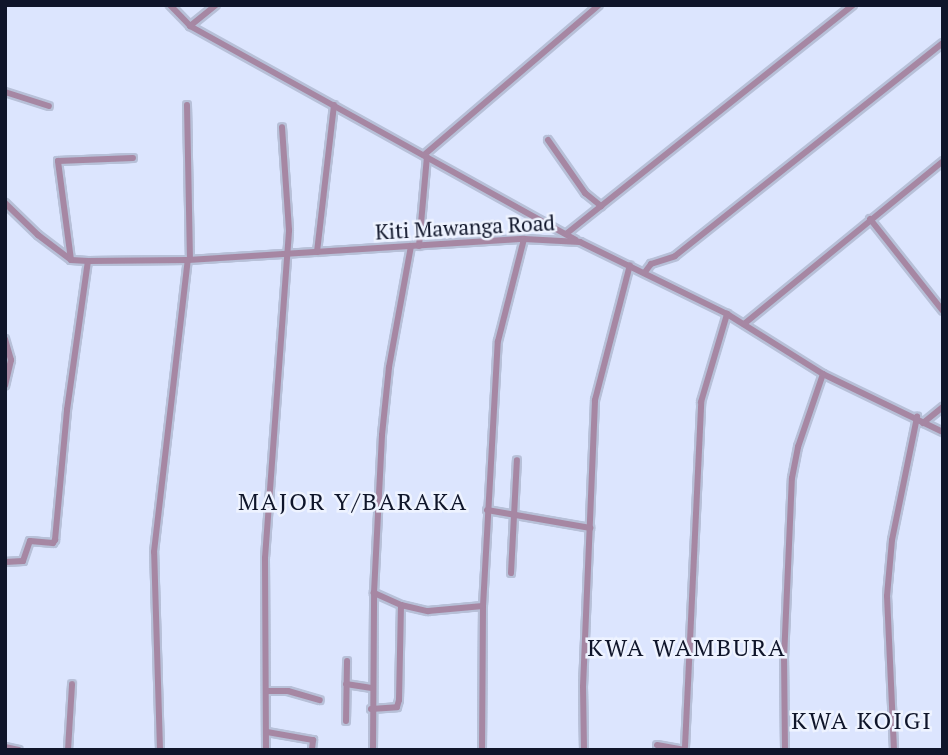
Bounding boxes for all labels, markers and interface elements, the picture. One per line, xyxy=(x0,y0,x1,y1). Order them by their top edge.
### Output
street label: Kiti Mawanga Road xyxy=(375,210,555,244)
district label: MAJOR Y/BARAKA xyxy=(240,488,466,516)
district label: KWA WAMBURA xyxy=(588,634,786,662)
district label: KWA KOIGI xyxy=(792,707,932,735)

